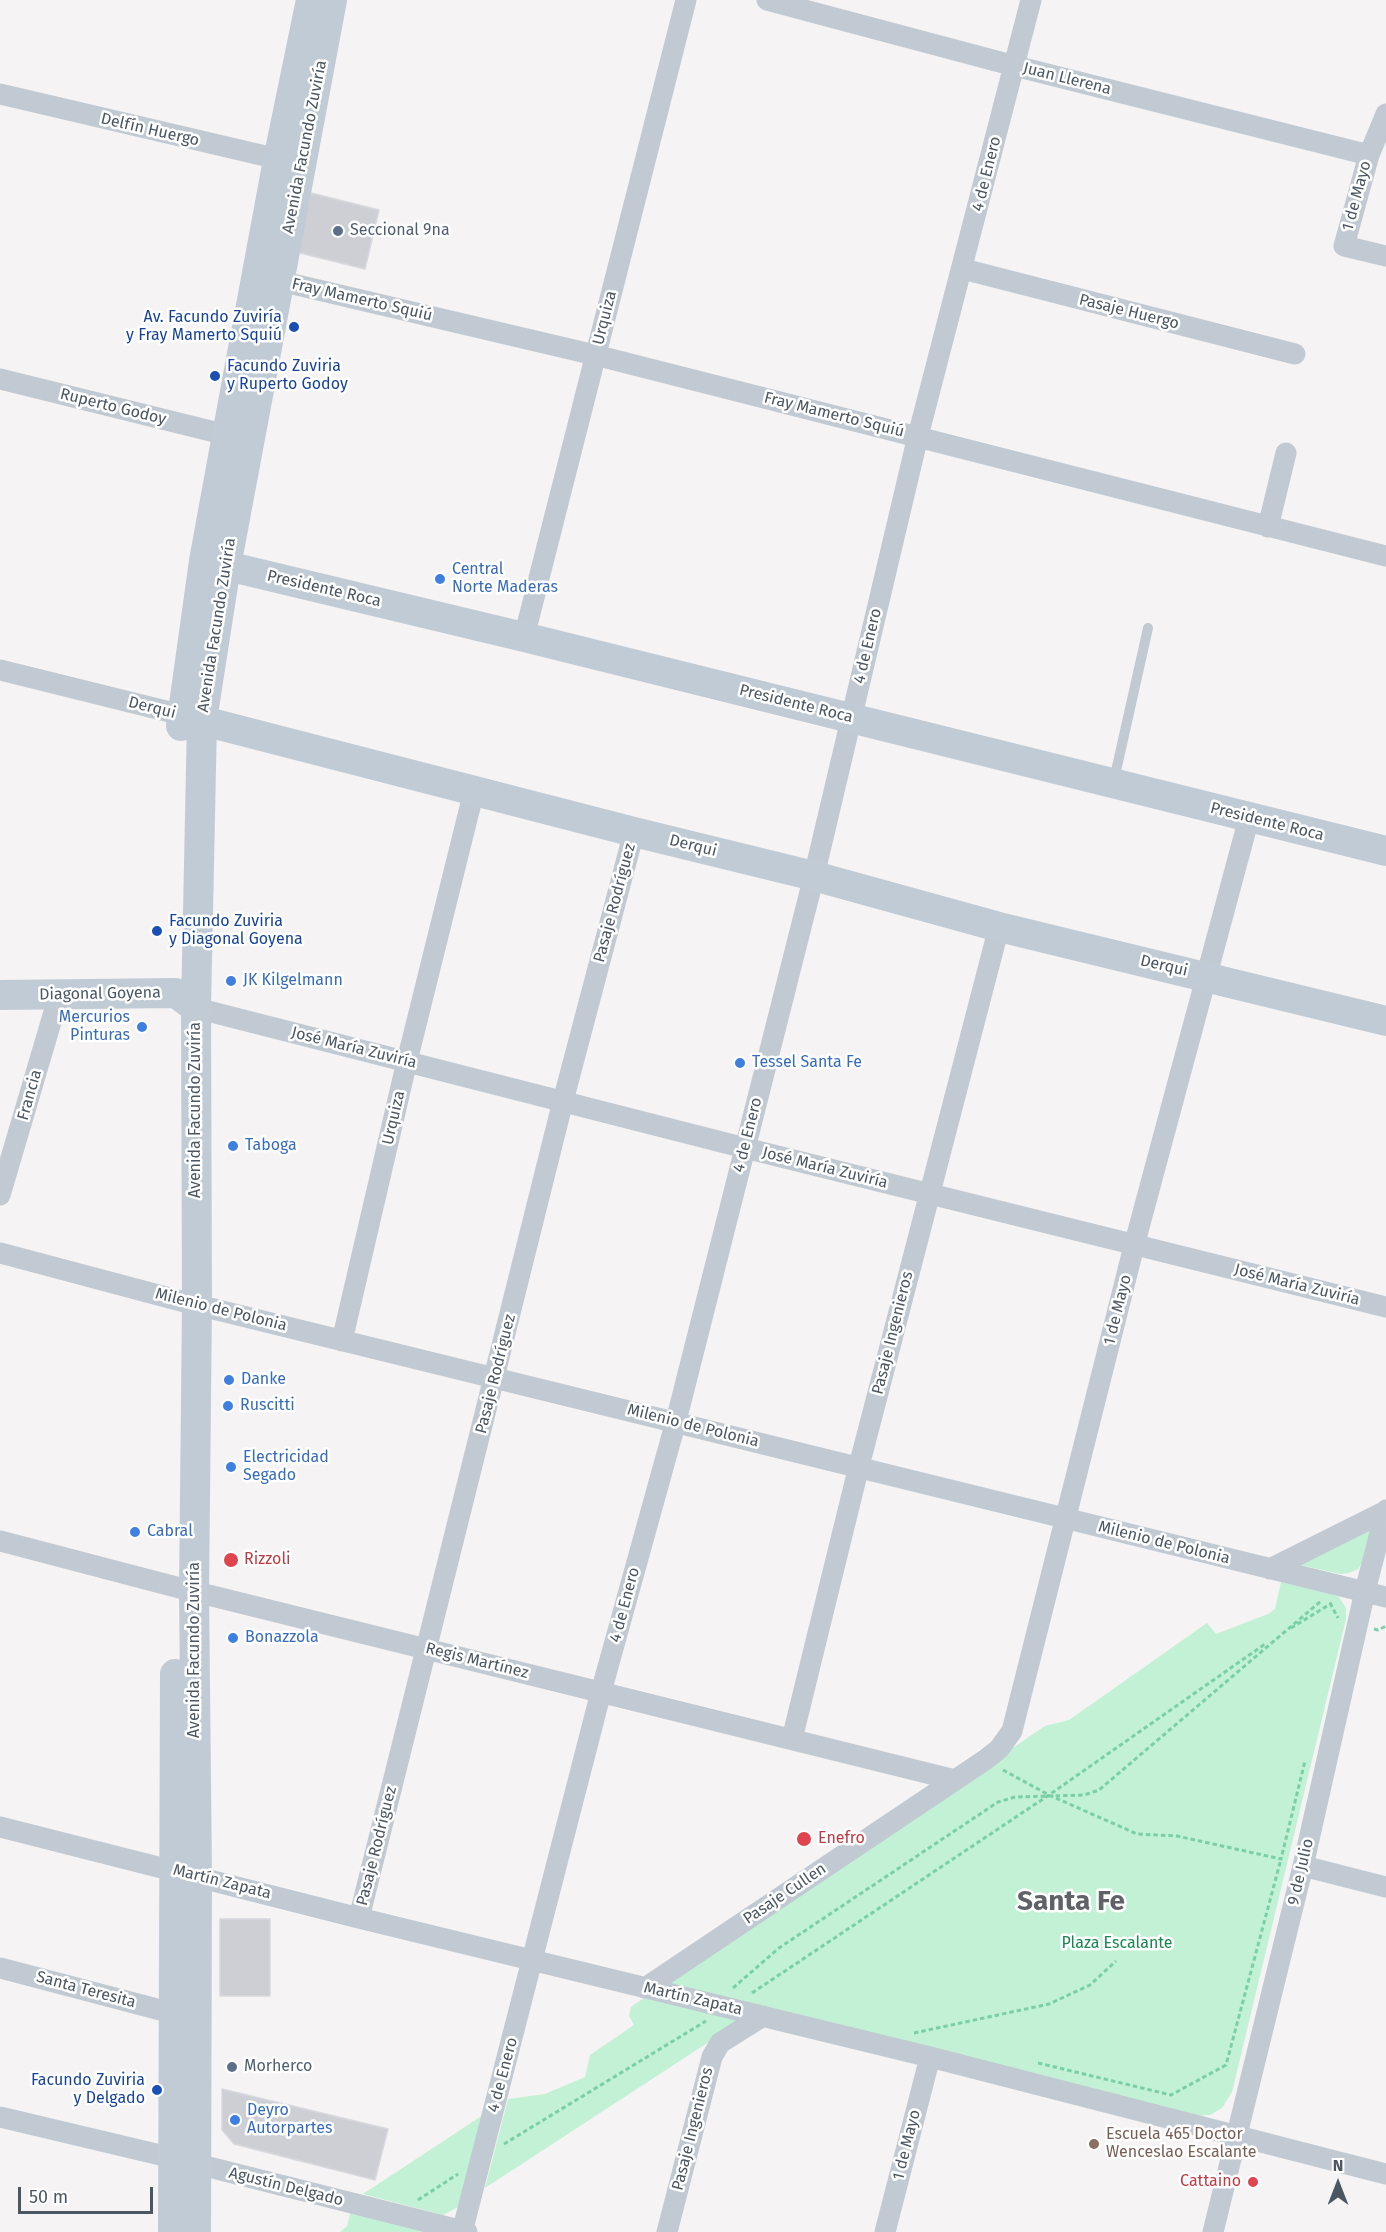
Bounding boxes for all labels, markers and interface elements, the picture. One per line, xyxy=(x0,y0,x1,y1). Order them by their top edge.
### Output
street label: Avenida Facundo Zuviría xyxy=(279,59,331,235)
street label: Juan Llerena xyxy=(1021,59,1113,99)
street label: Delfín Huergo xyxy=(99,109,201,151)
street label: 4 de Enero xyxy=(968,134,1006,214)
street label: 1 de Mayo xyxy=(1338,159,1376,233)
place label: Seccional 9na xyxy=(350,221,450,241)
marker: Seccional 9na xyxy=(331,224,345,238)
street label: Fray Mamerto Squiú xyxy=(290,274,434,326)
street label: Urquiza xyxy=(589,289,621,347)
street label: Pasaje Huergo xyxy=(1077,290,1181,334)
place label: Av. Facundo Zuviría y Fray Mamerto Squiú xyxy=(126,308,282,346)
marker: Av. Facundo Zuviría y Fray Mamerto Squiú xyxy=(287,320,301,334)
place label: Facundo Zuviria y Ruperto Godoy xyxy=(227,357,348,395)
marker: Facundo Zuviria y Ruperto Godoy xyxy=(208,369,222,383)
street label: Ruperto Godoy xyxy=(58,385,168,429)
street label: Fray Mamerto Squiú xyxy=(762,388,906,442)
street label: Avenida Facundo Zuviría xyxy=(194,537,240,713)
place label: Central Norte Maderas xyxy=(452,560,558,598)
street label: Presidente Roca xyxy=(265,567,383,611)
marker: Central Norte Maderas xyxy=(433,572,447,586)
street label: 4 de Enero xyxy=(850,606,886,686)
street label: Presidente Roca xyxy=(737,681,855,727)
street label: Derqui xyxy=(126,693,178,723)
street label: Presidente Roca xyxy=(1208,799,1326,845)
street label: Derqui xyxy=(667,831,719,861)
street label: Pasaje Rodríguez xyxy=(590,841,640,965)
place label: Facundo Zuviria y Diagonal Goyena xyxy=(169,912,303,950)
marker: Facundo Zuviria y Diagonal Goyena xyxy=(150,924,164,938)
street label: Derqui xyxy=(1138,951,1190,981)
place label: JK Kilgelmann xyxy=(243,971,343,991)
marker: JK Kilgelmann xyxy=(224,974,238,988)
street label: Diagonal Goyena xyxy=(39,983,161,1005)
place label: Mercurios Pinturas xyxy=(59,1008,130,1046)
marker: Mercurios Pinturas xyxy=(135,1020,149,1034)
street label: Avenida Facundo Zuviría xyxy=(186,1022,206,1198)
street label: José María Zuviría xyxy=(289,1023,419,1073)
place label: Tessel Santa Fe xyxy=(752,1053,862,1073)
marker: Tessel Santa Fe xyxy=(733,1056,747,1070)
street label: Francia xyxy=(14,1067,46,1123)
street label: Urquiza xyxy=(378,1089,410,1147)
street label: 4 de Enero xyxy=(729,1095,767,1175)
place label: Taboga xyxy=(245,1136,297,1156)
marker: Taboga xyxy=(226,1139,240,1153)
street label: José María Zuviría xyxy=(760,1143,890,1193)
street label: José María Zuviría xyxy=(1232,1260,1362,1310)
street label: Pasaje Ingenieros xyxy=(868,1269,918,1397)
street label: 1 de Mayo xyxy=(1100,1273,1136,1347)
street label: Milenio de Polonia xyxy=(153,1284,289,1336)
street label: Pasaje Rodríguez xyxy=(472,1312,520,1436)
place label: Danke xyxy=(241,1370,286,1390)
marker: Danke xyxy=(222,1373,236,1387)
place label: Ruscitti xyxy=(240,1396,295,1416)
marker: Ruscitti xyxy=(221,1399,235,1413)
street label: Milenio de Polonia xyxy=(625,1400,761,1452)
place label: Electricidad Segado xyxy=(243,1448,329,1486)
marker: Electricidad Segado xyxy=(224,1460,238,1474)
street label: Milenio de Polonia xyxy=(1096,1517,1232,1569)
place label: Cabral xyxy=(147,1522,193,1542)
marker: Cabral xyxy=(128,1525,142,1539)
place label: Rizzoli xyxy=(244,1550,291,1570)
marker: Rizzoli xyxy=(222,1551,240,1569)
street label: Avenida Facundo Zuviría xyxy=(185,1562,205,1738)
street label: 4 de Enero xyxy=(606,1565,644,1645)
place label: Bonazzola xyxy=(245,1628,319,1648)
marker: Bonazzola xyxy=(226,1631,240,1645)
street label: Regis Martínez xyxy=(424,1639,530,1683)
street label: Pasaje Rodríguez xyxy=(353,1784,401,1908)
place label: Enefro xyxy=(818,1829,865,1849)
marker: Enefro xyxy=(795,1830,813,1848)
street label: 9 de Julio xyxy=(1284,1837,1318,1907)
street label: Pasaje Cullen xyxy=(740,1859,830,1929)
street label: Martín Zapata xyxy=(171,1861,273,1903)
district label: Santa Fe xyxy=(1017,1885,1125,1919)
park label: Plaza Escalante xyxy=(1061,1934,1173,1954)
street label: Santa Teresita xyxy=(34,1967,138,2013)
street label: Martín Zapata xyxy=(642,1978,744,2020)
street label: 4 de Enero xyxy=(484,2035,522,2115)
place label: Morherco xyxy=(244,2057,312,2077)
marker: Morherco xyxy=(225,2060,239,2074)
street label: Pasaje Ingenieros xyxy=(668,2065,718,2193)
place label: Facundo Zuviria y Delgado xyxy=(31,2071,145,2109)
marker: Facundo Zuviria y Delgado xyxy=(150,2083,164,2097)
place label: Deyro Autorpartes xyxy=(247,2101,332,2139)
street label: 1 de Mayo xyxy=(889,2108,925,2182)
marker: Deyro Autorpartes xyxy=(228,2113,242,2127)
place label: Escuela 465 Doctor Wenceslao Escalante xyxy=(1106,2125,1256,2163)
marker: Escuela 465 Doctor Wenceslao Escalante xyxy=(1087,2137,1101,2151)
north arrow xyxy=(1308,2154,1368,2214)
text: N xyxy=(1333,2156,1343,2175)
street label: Agustín Delgado xyxy=(227,2163,345,2211)
place label: Cattaino xyxy=(1180,2172,1241,2192)
scale bar xyxy=(21,2175,156,2213)
marker: Cattaino xyxy=(1246,2175,1260,2189)
text: 50 m xyxy=(29,2186,68,2208)

